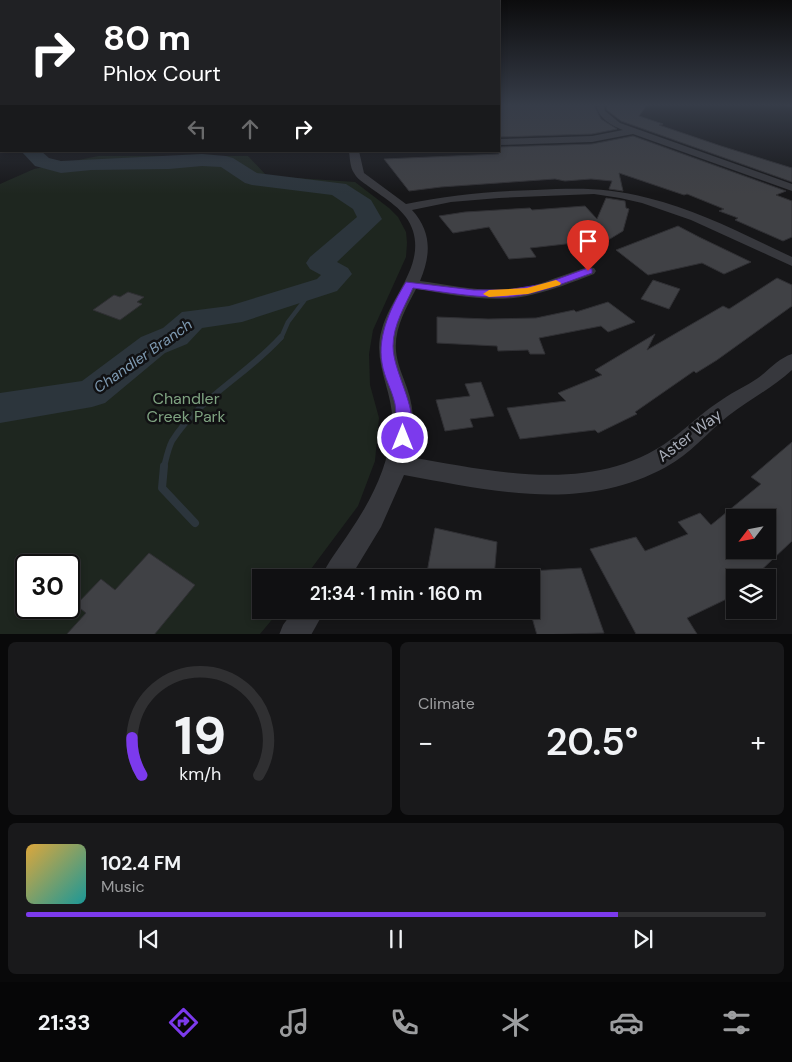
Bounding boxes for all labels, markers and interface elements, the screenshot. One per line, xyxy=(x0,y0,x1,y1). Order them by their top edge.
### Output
text: 80 m xyxy=(103,15,191,61)
icon: right xyxy=(20,20,85,85)
text: Phlox Court xyxy=(103,59,221,88)
icon: left xyxy=(183,115,211,143)
icon: ahead xyxy=(236,115,264,143)
icon: right xyxy=(289,115,317,143)
pin xyxy=(567,220,609,271)
icon: arrive xyxy=(574,227,602,255)
water label: Chandler Branch xyxy=(90,314,197,397)
park label: Chandler Creek Park xyxy=(146,388,226,427)
street label: Aster Way xyxy=(653,404,726,467)
position arrow xyxy=(376,411,428,463)
north arrow xyxy=(726,509,776,559)
map controls xyxy=(726,509,776,619)
speed limit sign: 30 xyxy=(15,554,80,619)
button: layers xyxy=(726,569,776,619)
text: 21:34 · 1 min · 160 m xyxy=(310,581,482,606)
text: Climate xyxy=(418,693,475,714)
text: 19 xyxy=(174,702,226,770)
text: 20.5° xyxy=(546,717,638,767)
text: − xyxy=(418,724,433,761)
text: + xyxy=(751,724,766,761)
text: km/h xyxy=(179,762,221,786)
text: 102.4 FM xyxy=(101,851,181,876)
text: Music xyxy=(101,876,145,897)
icon: previous xyxy=(135,925,163,953)
icon: pause xyxy=(382,925,410,953)
icon: next xyxy=(629,925,657,953)
icon: directions xyxy=(166,1005,201,1040)
icon: music xyxy=(277,1005,312,1040)
icon: phone xyxy=(387,1005,422,1040)
icon: climate xyxy=(498,1005,533,1040)
icon: car xyxy=(609,1005,644,1040)
icon: filters xyxy=(719,1005,754,1040)
text: 21:33 xyxy=(38,1008,91,1037)

